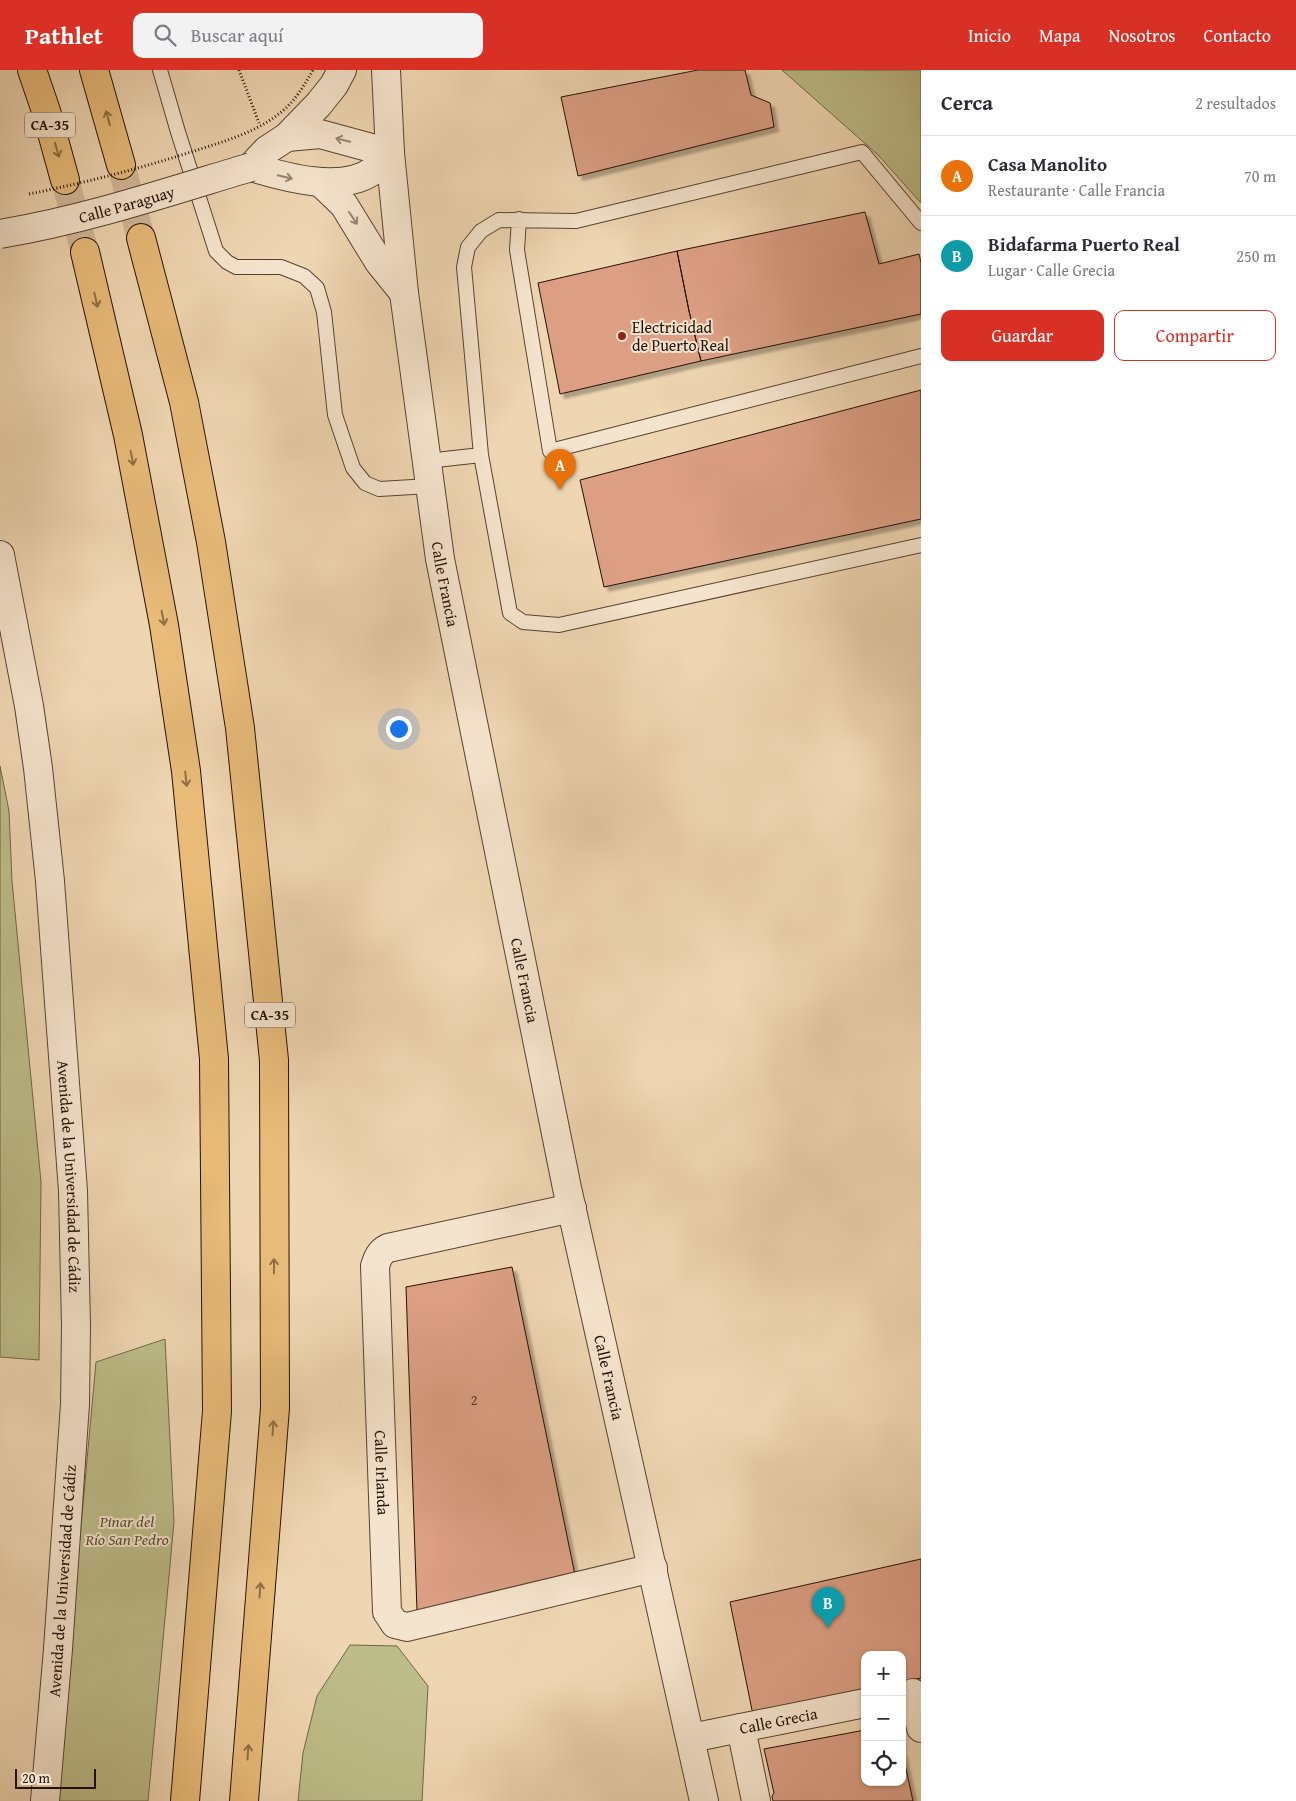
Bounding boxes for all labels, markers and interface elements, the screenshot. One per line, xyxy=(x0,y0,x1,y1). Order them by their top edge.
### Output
search box xyxy=(133,13,483,58)
text: Pathlet xyxy=(25,18,103,53)
icon: search xyxy=(151,21,179,49)
text: Buscar aquí xyxy=(191,21,283,49)
text: Inicio xyxy=(968,22,1011,49)
text: Mapa xyxy=(1039,22,1080,49)
text: Nosotros xyxy=(1108,22,1176,49)
text: Contacto xyxy=(1204,22,1271,49)
text: Cerca xyxy=(941,87,993,118)
text: 2 resultados xyxy=(1195,91,1276,115)
one-way arrow xyxy=(103,111,112,127)
road number: CA-35 xyxy=(25,112,75,138)
one-way arrow xyxy=(336,135,352,144)
one-way arrow xyxy=(52,142,62,158)
text: Casa Manolito xyxy=(988,150,1107,178)
text: A xyxy=(952,164,962,188)
text: 70 m xyxy=(1244,164,1276,188)
one-way arrow xyxy=(277,173,293,182)
text: Restaurante · Calle Francia xyxy=(988,178,1165,202)
street label: Calle Paraguay xyxy=(76,179,177,229)
one-way arrow xyxy=(348,211,358,225)
text: Bidafarma Puerto Real xyxy=(988,230,1180,258)
text: B xyxy=(952,244,962,268)
text: 250 m xyxy=(1236,244,1276,268)
text: Lugar · Calle Grecia xyxy=(988,258,1115,282)
one-way arrow xyxy=(92,291,101,307)
button: Guardar xyxy=(941,310,1104,361)
button: Compartir xyxy=(1114,310,1276,361)
place label: Electricidad de Puerto Real xyxy=(632,315,730,357)
marker: Electricidad de Puerto Real xyxy=(616,330,628,342)
pin: A xyxy=(544,449,576,490)
one-way arrow xyxy=(128,450,138,466)
street label: Calle Francia xyxy=(426,540,465,629)
one-way arrow xyxy=(158,609,168,625)
your location xyxy=(386,716,412,742)
one-way arrow xyxy=(181,770,191,786)
street label: Calle Francia xyxy=(505,936,545,1025)
road number: CA-35 xyxy=(245,1002,295,1028)
street label: Avenida de la Universidad de Cádiz xyxy=(51,1059,87,1293)
one-way arrow xyxy=(270,1258,279,1274)
street label: Calle Francia xyxy=(588,1333,631,1423)
house number: 2 xyxy=(471,1390,477,1410)
one-way arrow xyxy=(268,1421,278,1437)
street label: Calle Irlanda xyxy=(369,1430,396,1516)
street label: Avenida de la Universidad de Cádiz xyxy=(42,1464,82,1698)
park label: Pinar del Río San Pedro xyxy=(84,1509,169,1551)
one-way arrow xyxy=(256,1583,265,1599)
pin: B xyxy=(812,1587,844,1628)
map controls xyxy=(861,1651,906,1786)
button: + xyxy=(861,1651,906,1696)
button: − xyxy=(861,1696,906,1741)
street label: Calle Grecia xyxy=(737,1701,820,1740)
button: locate xyxy=(861,1741,906,1786)
one-way arrow xyxy=(243,1745,252,1761)
scale bar xyxy=(15,1766,96,1789)
text: 20 m xyxy=(22,1768,50,1788)

